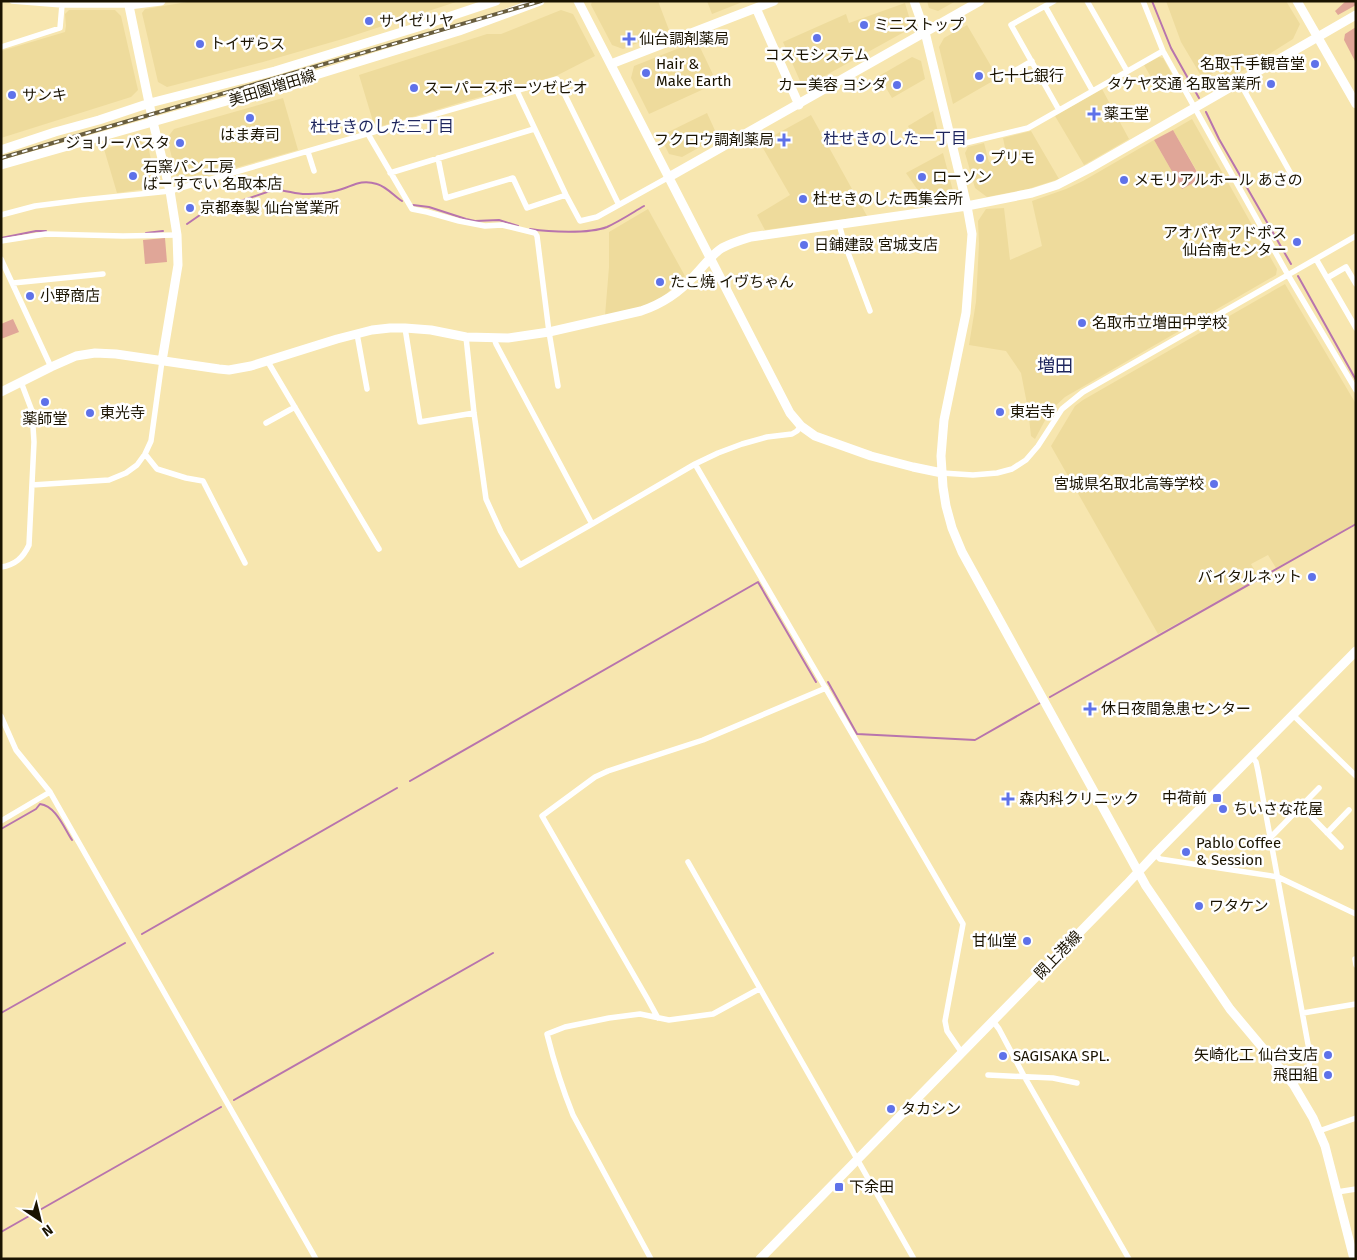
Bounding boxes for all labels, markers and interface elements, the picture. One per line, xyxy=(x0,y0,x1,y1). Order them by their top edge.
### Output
place label: サイゼリヤ xyxy=(379,12,454,30)
marker: サイゼリヤ xyxy=(363,15,375,27)
place label: ミニストップ xyxy=(874,16,964,34)
marker: ミニストップ xyxy=(858,19,870,31)
place label: 仙台調剤薬局 xyxy=(639,30,729,48)
marker: コスモシステム xyxy=(811,32,823,44)
marker: 仙台調剤薬局 xyxy=(623,33,635,45)
place label: トイザらス xyxy=(210,35,285,53)
marker: トイザらス xyxy=(194,38,206,50)
place label: コスモシステム xyxy=(765,46,869,64)
place label: Hair & Make Earth xyxy=(656,55,732,90)
place label: 名取千手観音堂 xyxy=(1200,55,1305,73)
marker: 名取千手観音堂 xyxy=(1309,58,1321,70)
street label: 美田園増田線 xyxy=(226,66,318,110)
marker: Hair & Make Earth xyxy=(640,67,652,79)
place label: 七十七銀行 xyxy=(989,67,1064,85)
marker: 七十七銀行 xyxy=(973,70,985,82)
place label: タケヤ交通 名取営業所 xyxy=(1107,75,1261,93)
place label: カー美容 ヨシダ xyxy=(778,76,887,94)
marker: タケヤ交通 名取営業所 xyxy=(1265,78,1277,90)
place label: スーパースポーツゼビオ xyxy=(424,79,588,97)
marker: カー美容 ヨシダ xyxy=(891,79,903,91)
marker: スーパースポーツゼビオ xyxy=(408,82,420,94)
place label: サンキ xyxy=(22,86,67,104)
marker: サンキ xyxy=(6,89,18,101)
place label: 薬王堂 xyxy=(1104,105,1149,123)
marker: 薬王堂 xyxy=(1088,108,1100,120)
marker: はま寿司 xyxy=(244,112,256,124)
district label: 杜せきのした三丁目 xyxy=(310,117,454,136)
place label: はま寿司 xyxy=(220,126,280,144)
district label: 杜せきのした一丁目 xyxy=(823,129,967,148)
place label: フクロウ調剤薬局 xyxy=(654,131,774,149)
place label: ジョリーパスタ xyxy=(65,134,170,152)
marker: フクロウ調剤薬局 xyxy=(778,134,790,146)
marker: ジョリーパスタ xyxy=(174,137,186,149)
place label: プリモ xyxy=(990,149,1035,167)
marker: プリモ xyxy=(974,152,986,164)
place label: 石窯パン工房 ばーすでい 名取本店 xyxy=(143,158,282,193)
place label: ローソン xyxy=(932,168,992,186)
marker: 石窯パン工房 ばーすでい 名取本店 xyxy=(127,170,139,182)
marker: ローソン xyxy=(916,171,928,183)
place label: メモリアルホール あさの xyxy=(1134,171,1303,189)
marker: メモリアルホール あさの xyxy=(1118,174,1130,186)
place label: 杜せきのした西集会所 xyxy=(813,190,963,208)
marker: 杜せきのした西集会所 xyxy=(797,193,809,205)
place label: 京都奉製 仙台営業所 xyxy=(200,199,339,217)
marker: 京都奉製 仙台営業所 xyxy=(184,202,196,214)
place label: アオバヤ アドポス 仙台南センター xyxy=(1163,224,1287,259)
place label: 日鋪建設 宮城支店 xyxy=(814,236,938,254)
marker: アオバヤ アドポス 仙台南センター xyxy=(1291,236,1303,248)
marker: 日鋪建設 宮城支店 xyxy=(798,239,810,251)
place label: たこ焼 イヴちゃん xyxy=(670,273,794,291)
marker: たこ焼 イヴちゃん xyxy=(654,276,666,288)
place label: 小野商店 xyxy=(40,287,100,305)
marker: 小野商店 xyxy=(24,290,36,302)
place label: 名取市立増田中学校 xyxy=(1092,314,1227,332)
marker: 名取市立増田中学校 xyxy=(1076,317,1088,329)
district label: 増田 xyxy=(1037,355,1073,377)
marker: 薬師堂 xyxy=(39,396,51,408)
place label: 東岩寺 xyxy=(1010,403,1055,421)
place label: 東光寺 xyxy=(100,404,145,422)
marker: 東岩寺 xyxy=(994,406,1006,418)
marker: 東光寺 xyxy=(84,407,96,419)
place label: 薬師堂 xyxy=(22,410,68,428)
place label: 宮城県名取北高等学校 xyxy=(1054,475,1204,493)
marker: 宮城県名取北高等学校 xyxy=(1208,478,1220,490)
place label: バイタルネット xyxy=(1198,568,1302,586)
marker: バイタルネット xyxy=(1306,571,1318,583)
place label: 休日夜間急患センター xyxy=(1101,700,1251,718)
marker: 休日夜間急患センター xyxy=(1083,702,1097,716)
place label: 中荷前 xyxy=(1162,789,1207,807)
place label: 森内科クリニック xyxy=(1019,790,1139,808)
marker: 森内科クリニック xyxy=(1001,792,1015,806)
marker: 中荷前 xyxy=(1211,792,1223,804)
place label: ちいさな花屋 xyxy=(1233,800,1323,818)
marker: ちいさな花屋 xyxy=(1217,803,1229,815)
place label: Pablo Coffee & Session xyxy=(1196,834,1281,869)
marker: Pablo Coffee & Session xyxy=(1180,846,1192,858)
place label: ワタケン xyxy=(1209,897,1269,915)
marker: ワタケン xyxy=(1193,900,1205,912)
street label: 閖上港線 xyxy=(1031,927,1085,983)
place label: 甘仙堂 xyxy=(972,932,1017,950)
marker: 甘仙堂 xyxy=(1021,935,1033,947)
place label: 矢崎化工 仙台支店 xyxy=(1194,1046,1318,1064)
place label: SAGISAKA SPL. xyxy=(1013,1047,1110,1065)
marker: 矢崎化工 仙台支店 xyxy=(1322,1049,1334,1061)
marker: SAGISAKA SPL. xyxy=(997,1050,1009,1062)
place label: 飛田組 xyxy=(1273,1066,1318,1084)
marker: 飛田組 xyxy=(1322,1069,1334,1081)
place label: タカシン xyxy=(901,1100,961,1118)
marker: タカシン xyxy=(885,1103,897,1115)
place label: 下余田 xyxy=(849,1178,894,1196)
marker: 下余田 xyxy=(833,1181,845,1193)
north arrow xyxy=(15,1195,65,1245)
text: N xyxy=(38,1221,56,1240)

